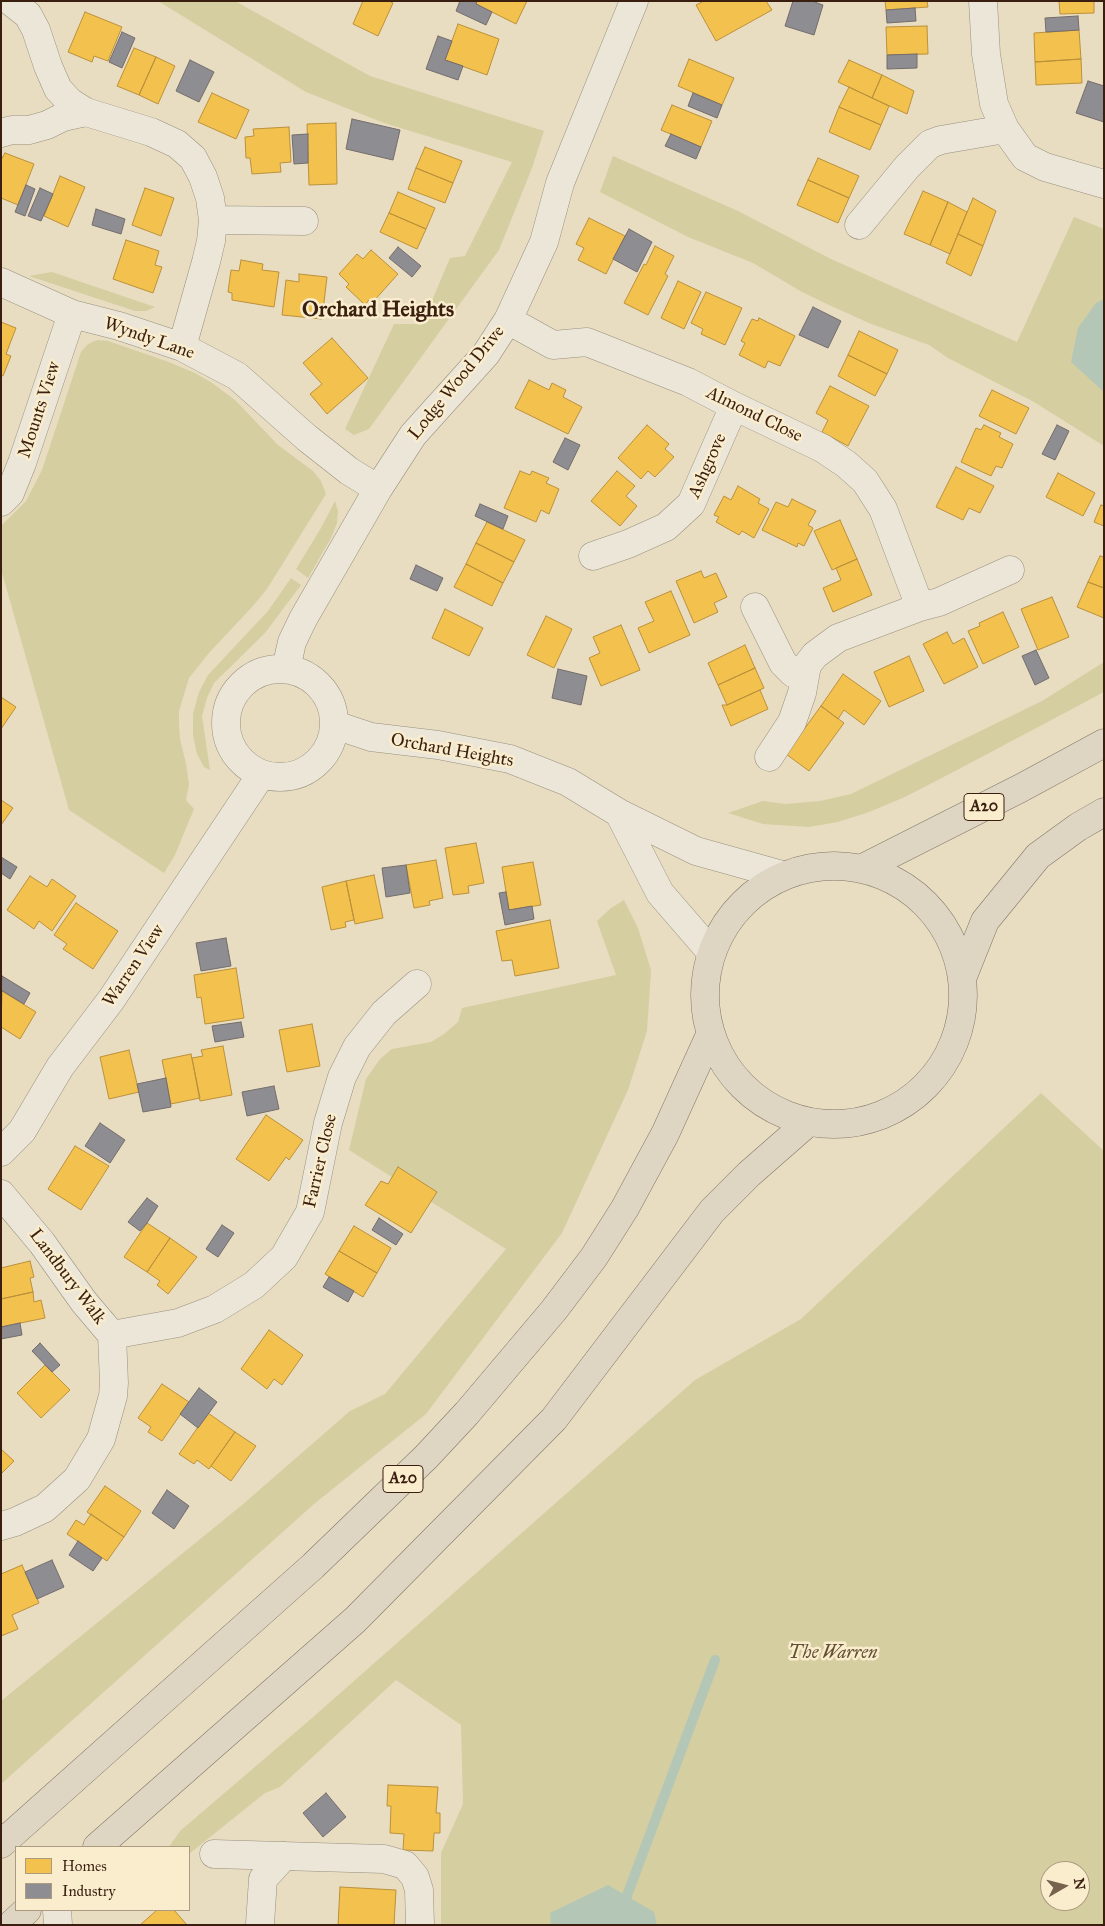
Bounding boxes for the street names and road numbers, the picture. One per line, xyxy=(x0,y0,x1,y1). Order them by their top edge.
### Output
street label: Wyndy Lane xyxy=(101,313,197,365)
street label: Lodge Wood Drive xyxy=(404,322,510,444)
street label: Mounts View xyxy=(14,359,66,461)
street label: Almond Close xyxy=(702,382,806,448)
street label: Ashgrove xyxy=(684,430,732,502)
street label: Orchard Heights xyxy=(389,730,515,772)
road number: A20 xyxy=(964,794,1004,820)
street label: Warren View xyxy=(98,921,170,1011)
street label: Farrier Close xyxy=(300,1112,342,1210)
street label: Landbury Walk xyxy=(24,1225,110,1329)
road number: A20 xyxy=(383,1466,423,1492)

